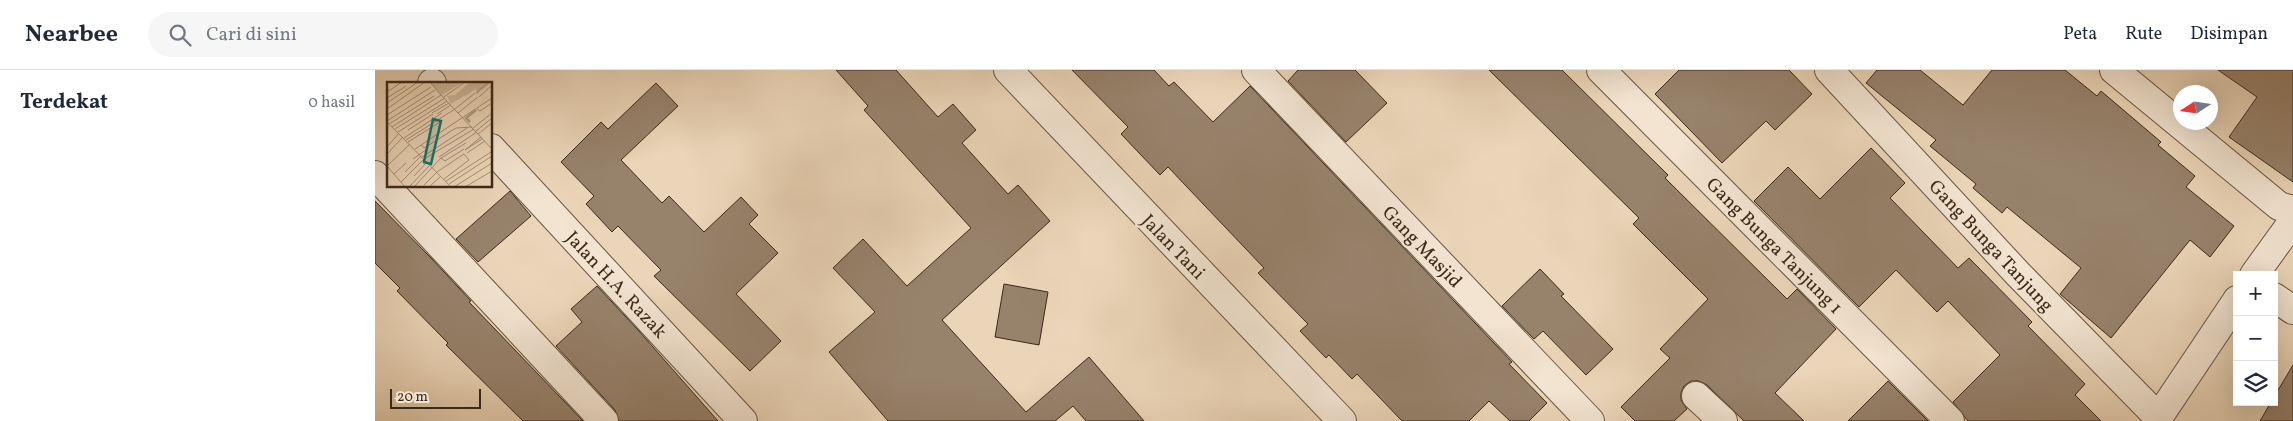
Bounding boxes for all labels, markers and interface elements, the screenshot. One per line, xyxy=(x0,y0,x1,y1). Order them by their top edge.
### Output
search box xyxy=(148,12,498,57)
text: Nearbee xyxy=(25,18,118,52)
icon: search xyxy=(166,21,194,49)
text: Cari di sini xyxy=(206,22,297,48)
text: Peta xyxy=(2063,22,2097,47)
text: Rute xyxy=(2125,22,2162,47)
text: Disimpan xyxy=(2190,22,2268,47)
inset map xyxy=(387,82,493,188)
north arrow xyxy=(2173,85,2218,130)
text: Terdekat xyxy=(20,88,108,117)
text: 0 hasil xyxy=(308,92,355,114)
street label: Gang Bunga Tanjung 1 xyxy=(1699,172,1848,321)
street label: Gang Bunga Tanjung xyxy=(1922,174,2059,318)
street label: Gang Masjid xyxy=(1376,200,1467,294)
street label: Jalan Tani xyxy=(1135,209,1211,286)
street label: Jalan H.A. Razak xyxy=(559,226,672,345)
map controls xyxy=(2233,271,2278,406)
button: + xyxy=(2233,271,2278,316)
button: − xyxy=(2233,316,2278,361)
button: layers xyxy=(2233,361,2278,406)
scale bar xyxy=(390,386,481,409)
text: 20 m xyxy=(397,388,428,407)

